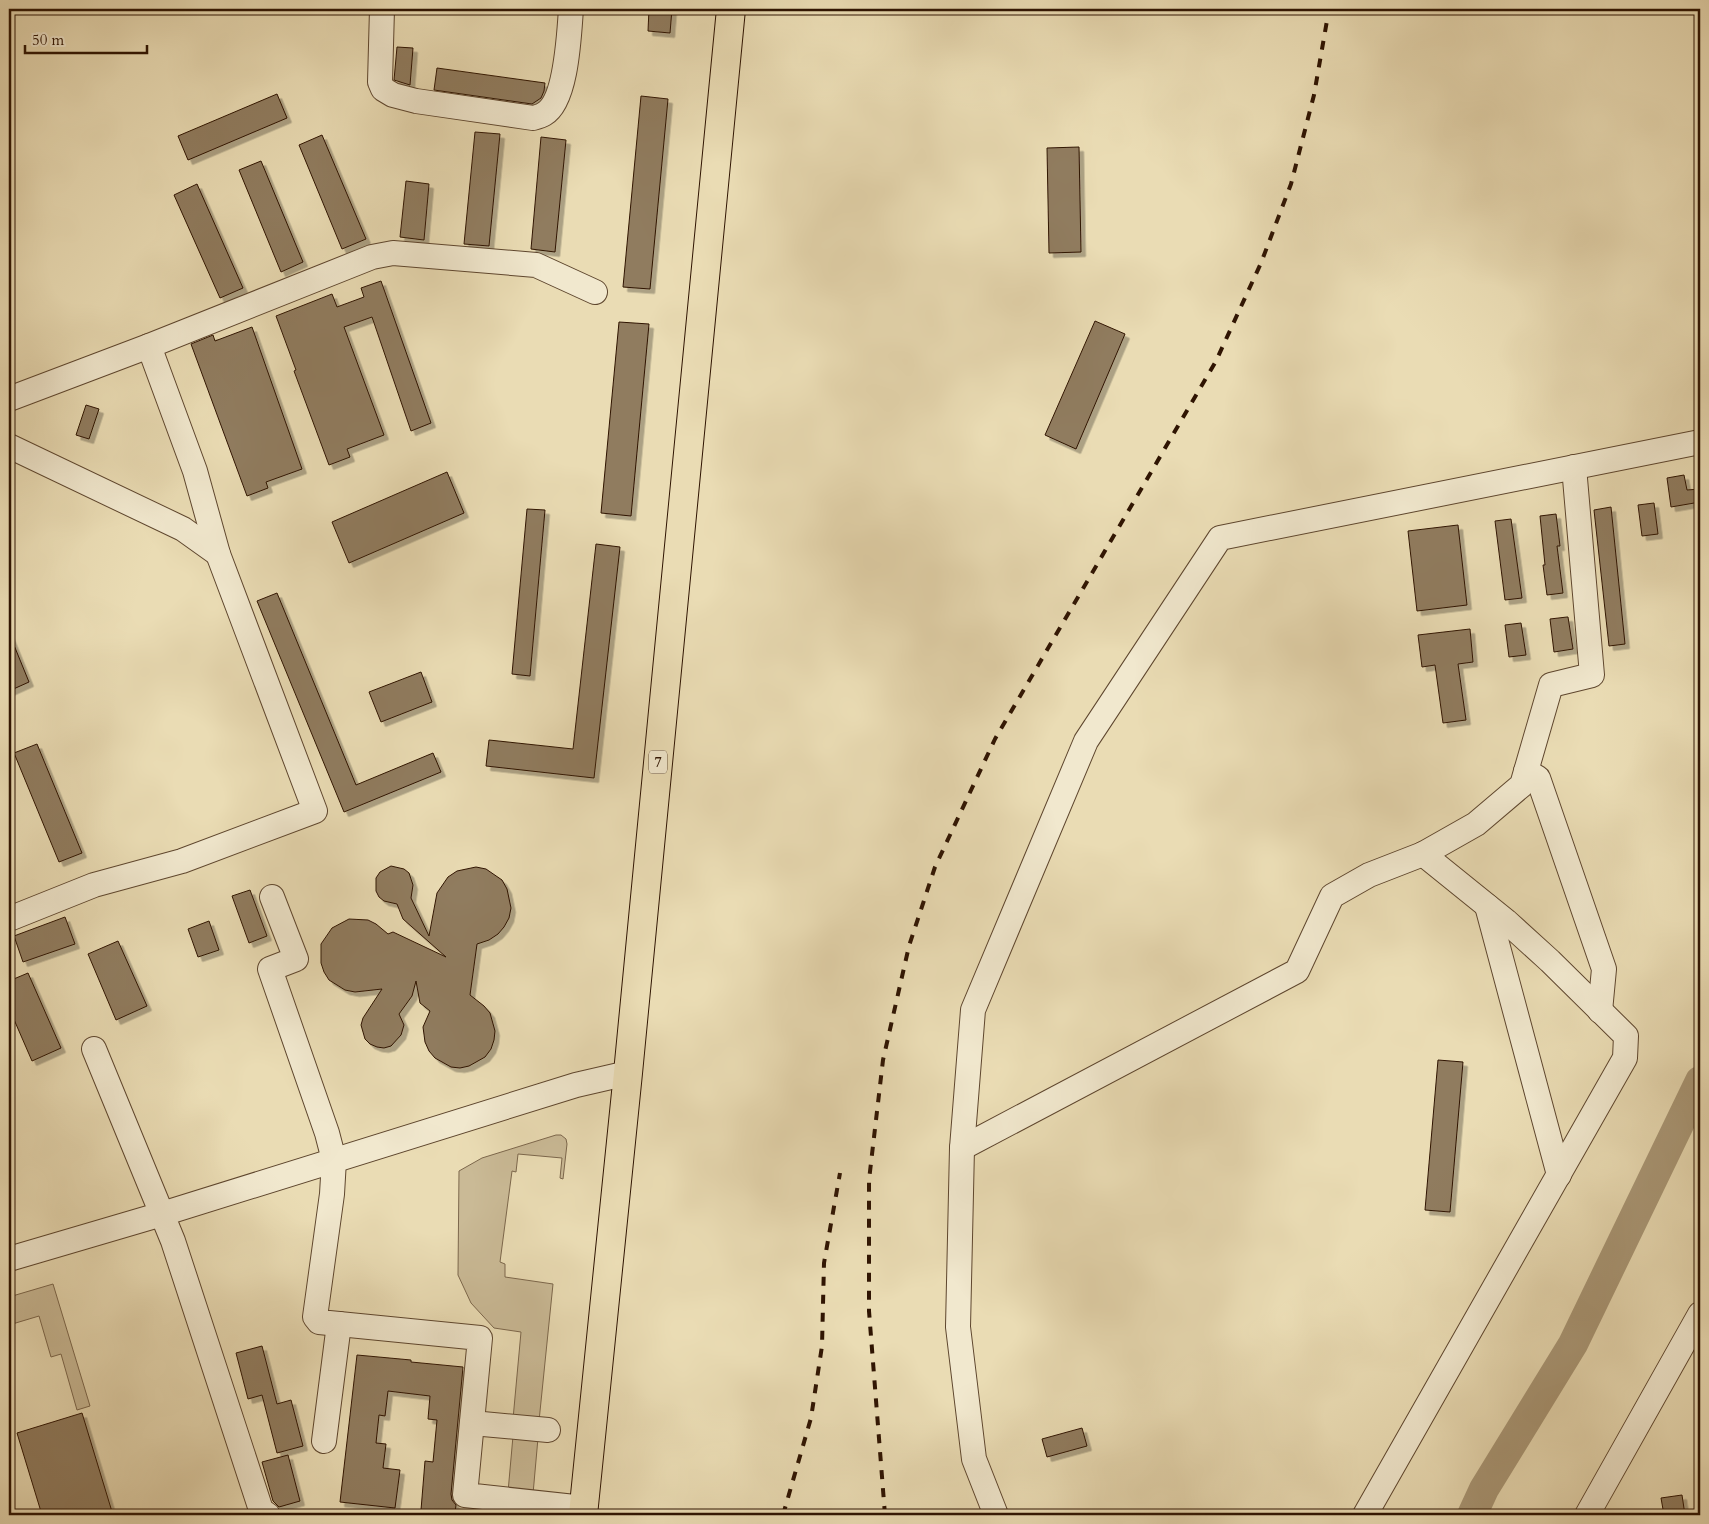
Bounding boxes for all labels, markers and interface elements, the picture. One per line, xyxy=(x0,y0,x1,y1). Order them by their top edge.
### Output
scale bar xyxy=(25,22,148,54)
text: 50 m xyxy=(32,30,64,50)
road number: 7 xyxy=(649,750,667,774)

